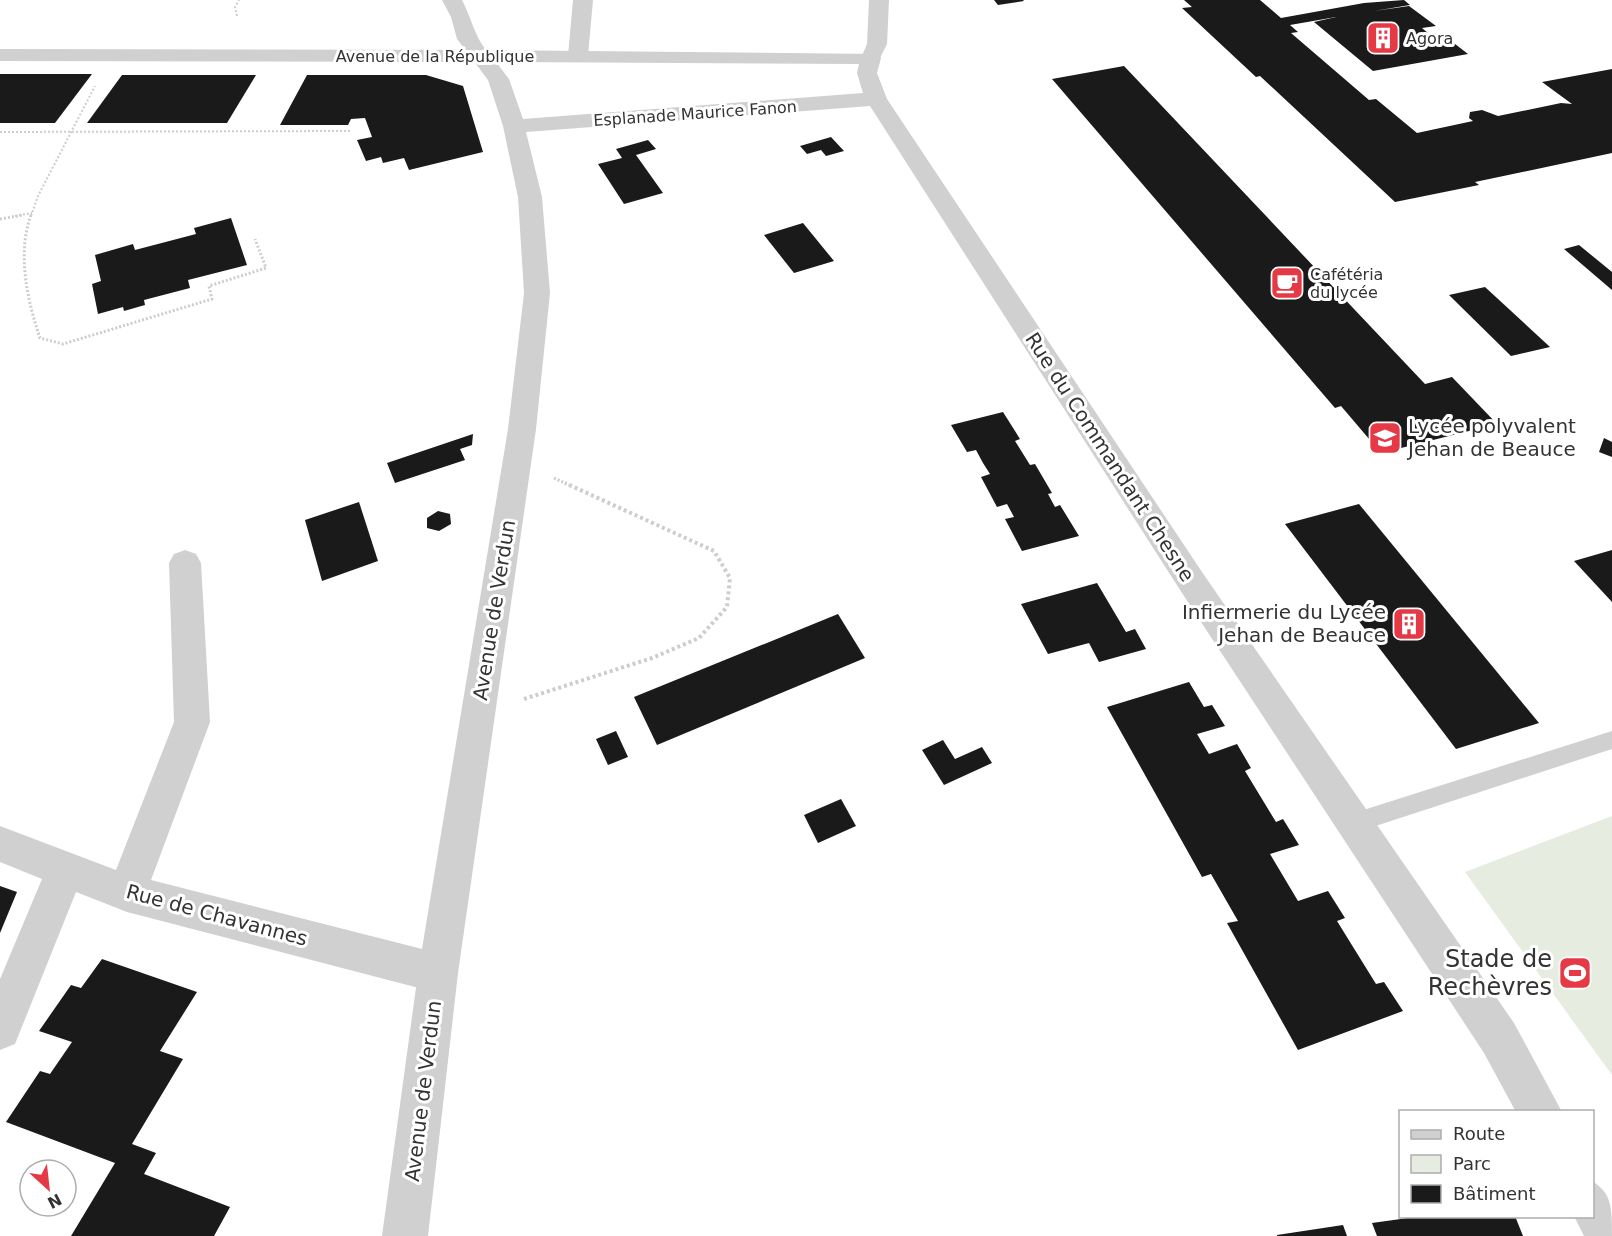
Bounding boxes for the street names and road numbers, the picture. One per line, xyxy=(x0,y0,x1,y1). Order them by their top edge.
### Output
street label: Avenue de la République xyxy=(336,47,534,66)
street label: Esplanade Maurice Fanon xyxy=(593,97,797,130)
street label: Rue du Commandant Chesne xyxy=(1020,328,1200,586)
street label: Avenue de Verdun xyxy=(468,518,520,702)
street label: Rue de Chavannes xyxy=(124,879,310,951)
street label: Avenue de Verdun xyxy=(400,999,446,1183)

